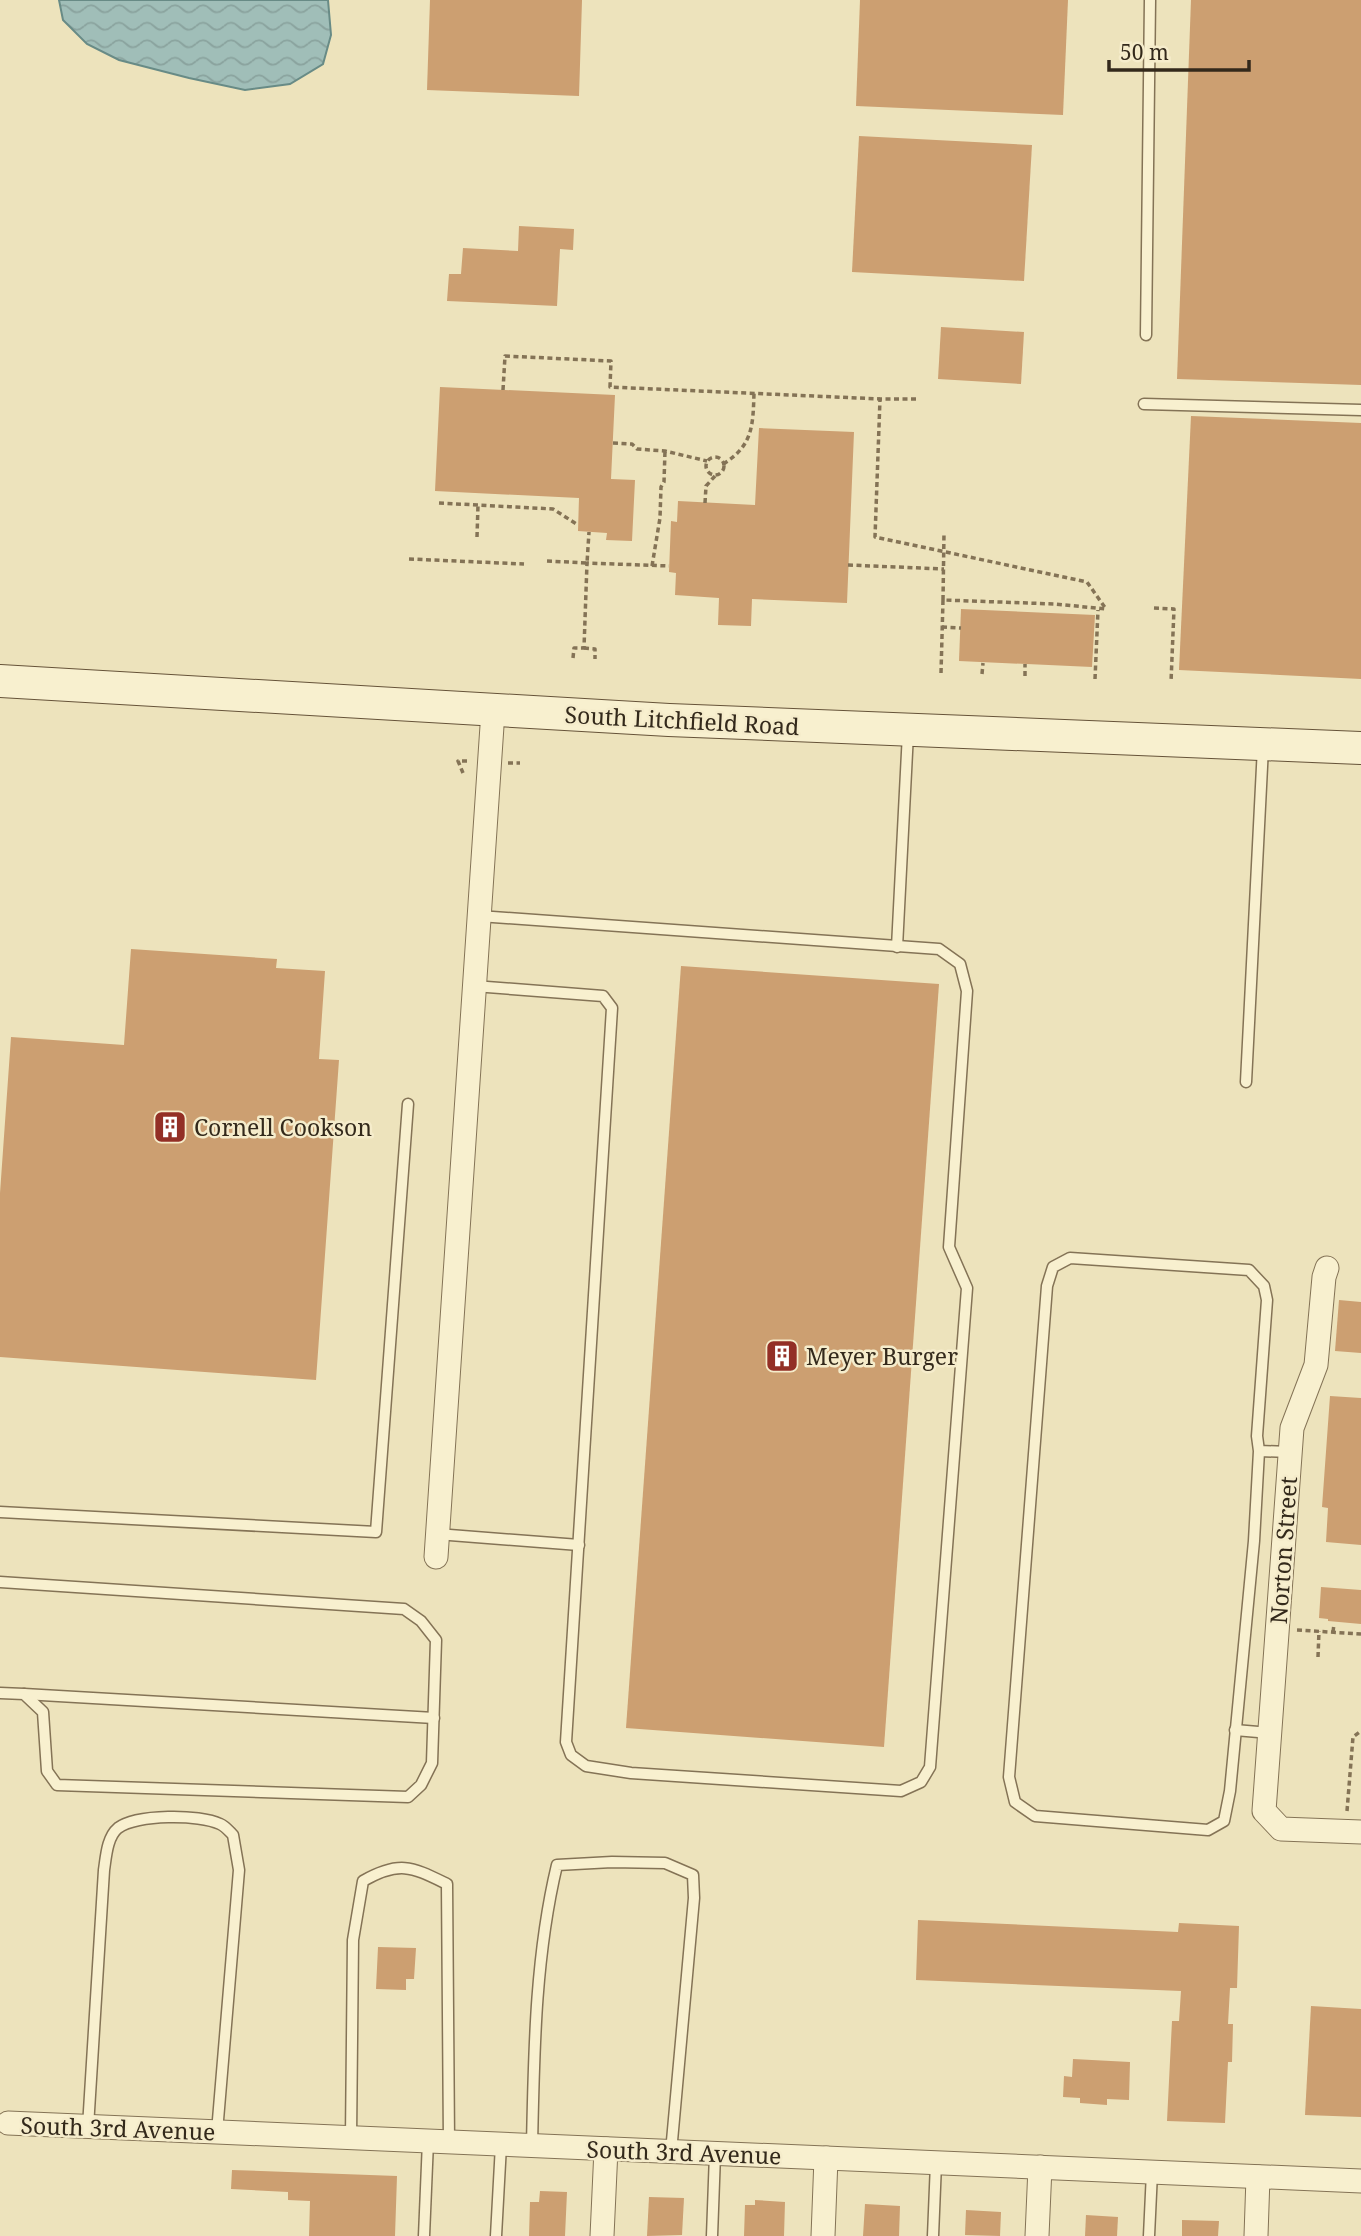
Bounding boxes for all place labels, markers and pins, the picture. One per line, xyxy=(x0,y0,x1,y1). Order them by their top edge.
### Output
building icon: Cornell Cookson xyxy=(151,1108,189,1146)
place label: Cornell Cookson xyxy=(194,1111,372,1143)
building icon: Meyer Burger xyxy=(763,1337,801,1375)
place label: Meyer Burger xyxy=(806,1340,958,1372)

